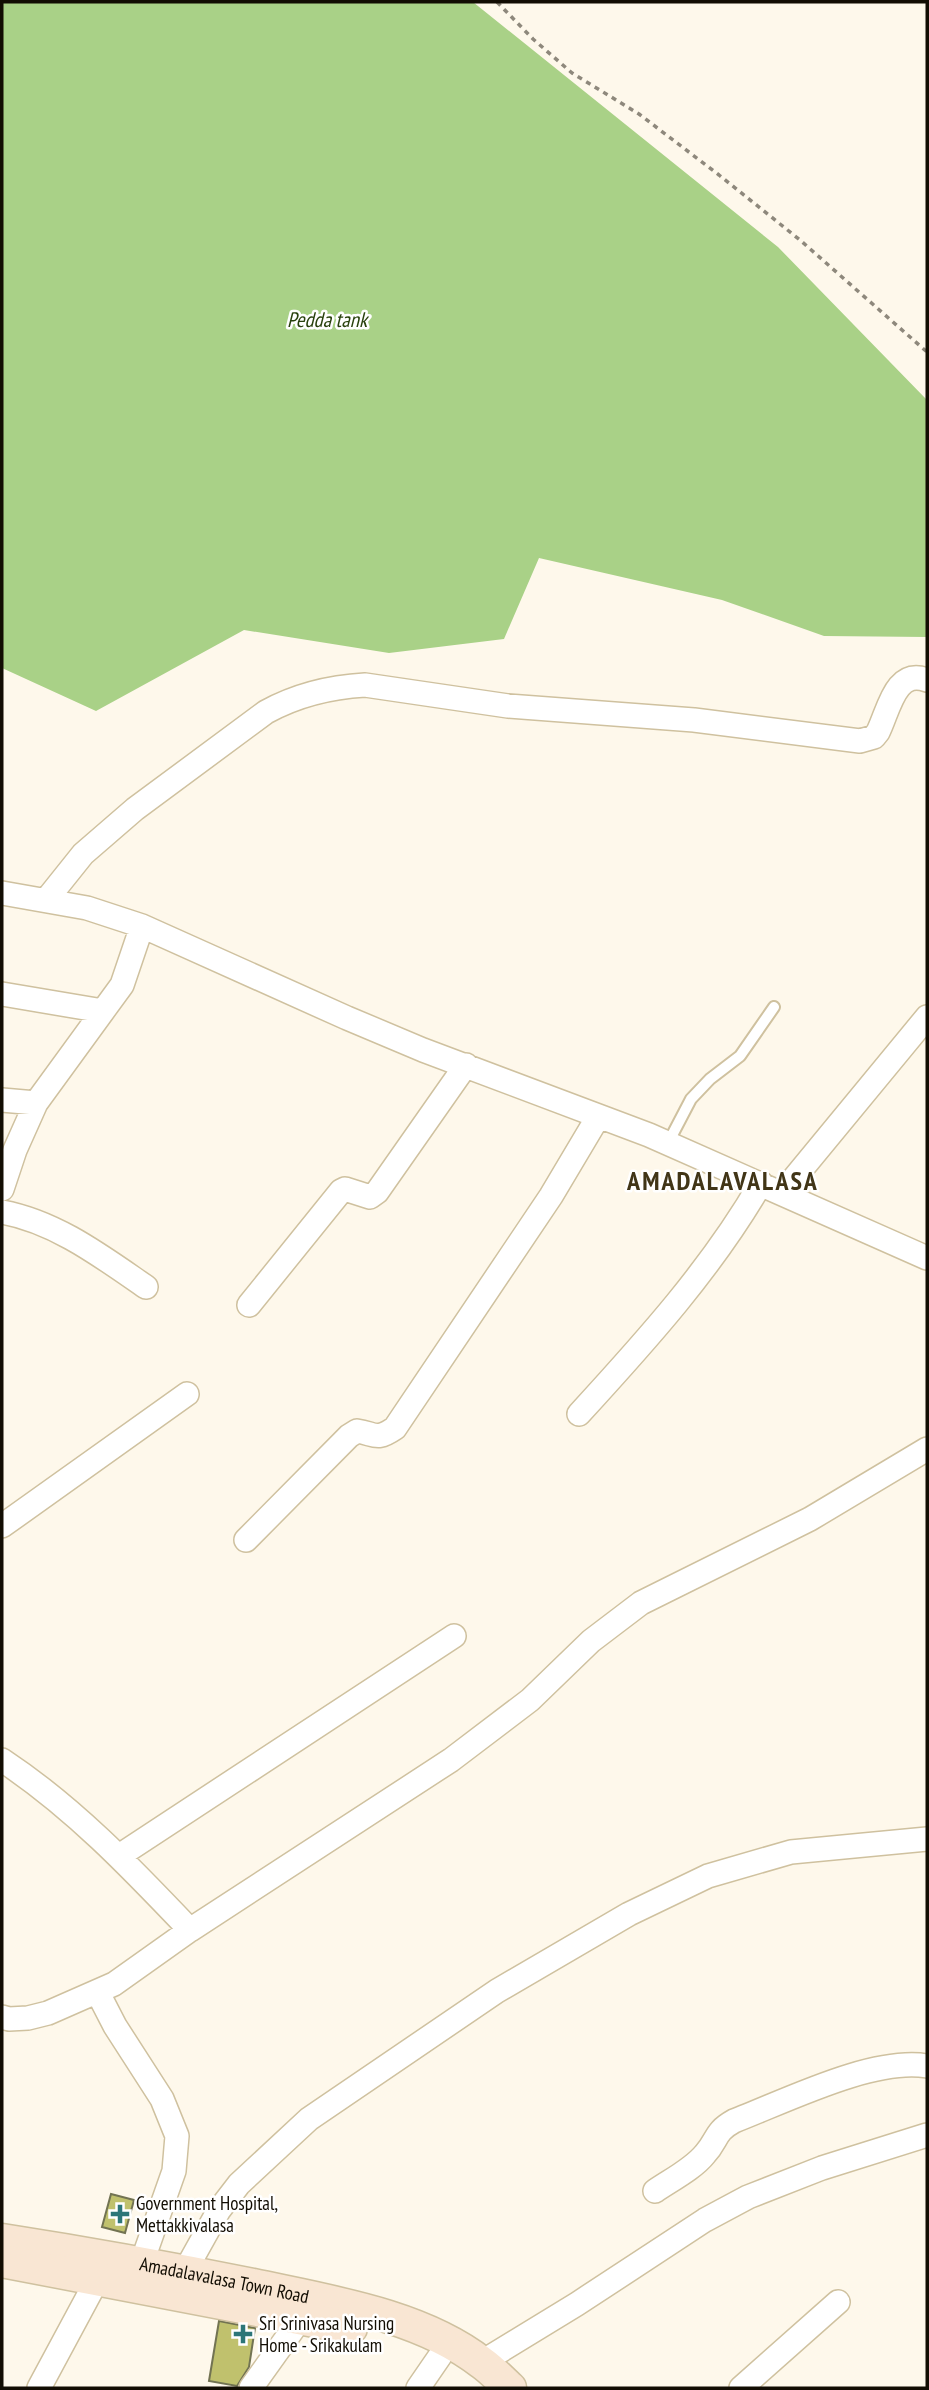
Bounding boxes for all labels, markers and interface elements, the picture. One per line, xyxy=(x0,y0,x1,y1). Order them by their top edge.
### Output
water label: Pedda tank xyxy=(287,306,370,333)
district label: AMADALAVALASA xyxy=(626,1164,819,1197)
place label: Government Hospital, Mettakkivalasa xyxy=(136,2191,278,2237)
marker: Government Hospital, Mettakkivalasa xyxy=(110,2204,130,2224)
street label: Amadalavalasa Town Road xyxy=(138,2251,311,2308)
place label: Sri Srinivasa Nursing Home - Srikakulam xyxy=(259,2311,394,2357)
marker: Sri Srinivasa Nursing Home - Srikakulam xyxy=(233,2324,253,2344)

